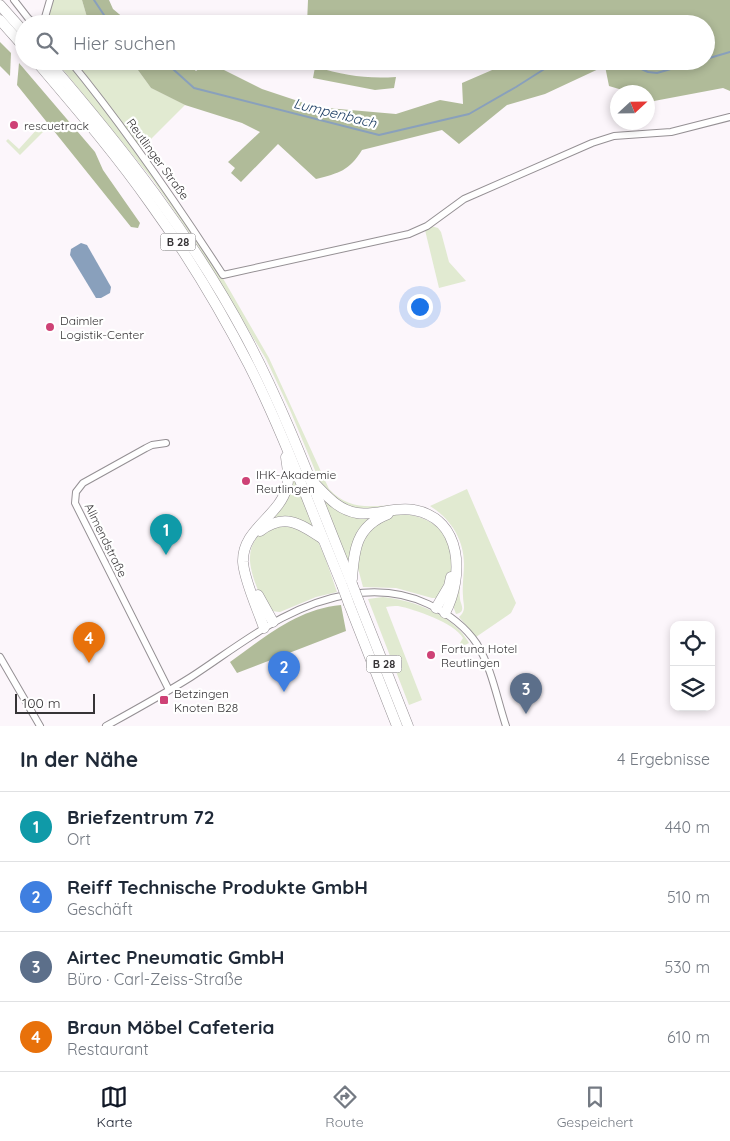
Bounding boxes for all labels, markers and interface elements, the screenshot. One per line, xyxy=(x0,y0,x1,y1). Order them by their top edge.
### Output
search box xyxy=(15,15,715,70)
icon: search xyxy=(33,29,61,57)
text: Hier suchen xyxy=(73,31,176,55)
north arrow xyxy=(610,85,655,130)
water label: Lumpenbach xyxy=(292,94,379,132)
street label: Reutlinger Straße xyxy=(124,116,193,203)
place label: rescuetrack xyxy=(24,118,89,133)
marker: rescuetrack xyxy=(8,119,20,131)
road number: B 28 xyxy=(160,233,196,250)
your location xyxy=(407,294,433,320)
place label: Daimler Logistik-Center xyxy=(60,313,144,342)
marker: Daimler Logistik-Center xyxy=(44,321,56,333)
place label: IHK-Akademie Reutlingen xyxy=(256,467,336,496)
marker: IHK-Akademie Reutlingen xyxy=(240,475,252,487)
street label: Allmendstraße xyxy=(82,500,131,580)
pin: 1 xyxy=(150,514,182,555)
map controls xyxy=(670,621,715,711)
button: locate xyxy=(670,621,715,666)
pin: 4 xyxy=(73,622,105,663)
place label: Fortuna Hotel Reutlingen xyxy=(441,641,517,670)
marker: Fortuna Hotel Reutlingen xyxy=(425,649,437,661)
pin: 2 xyxy=(268,651,300,692)
road number: B 28 xyxy=(366,656,402,672)
button: layers xyxy=(670,666,715,711)
pin: 3 xyxy=(510,673,542,714)
place label: Betzingen Knoten B28 xyxy=(174,686,238,715)
scale bar xyxy=(15,691,95,714)
text: 100 m xyxy=(22,694,60,712)
marker: Betzingen Knoten B28 xyxy=(158,694,170,706)
text: In der Nähe xyxy=(20,746,138,772)
text: 4 Ergebnisse xyxy=(617,749,710,769)
text: Briefzentrum 72 xyxy=(67,805,215,829)
text: 1 xyxy=(33,817,39,837)
text: 440 m xyxy=(665,817,710,837)
text: Ort xyxy=(67,829,91,849)
text: Reiff Technische Produkte GmbH xyxy=(67,875,368,899)
text: 2 xyxy=(31,887,41,907)
text: 510 m xyxy=(667,887,710,907)
text: Geschäft xyxy=(67,899,133,919)
text: Airtec Pneumatic GmbH xyxy=(67,945,284,969)
text: 3 xyxy=(32,957,40,977)
text: 530 m xyxy=(664,957,710,977)
text: Büro · Carl-Zeiss-Straße xyxy=(67,969,243,989)
text: Braun Möbel Cafeteria xyxy=(67,1015,274,1039)
text: 4 xyxy=(31,1027,41,1047)
text: 610 m xyxy=(667,1027,710,1047)
text: Restaurant xyxy=(67,1039,149,1059)
tab: Karte xyxy=(96,1083,132,1131)
tab: Route xyxy=(325,1083,364,1131)
tab: Gespeichert xyxy=(557,1083,633,1131)

